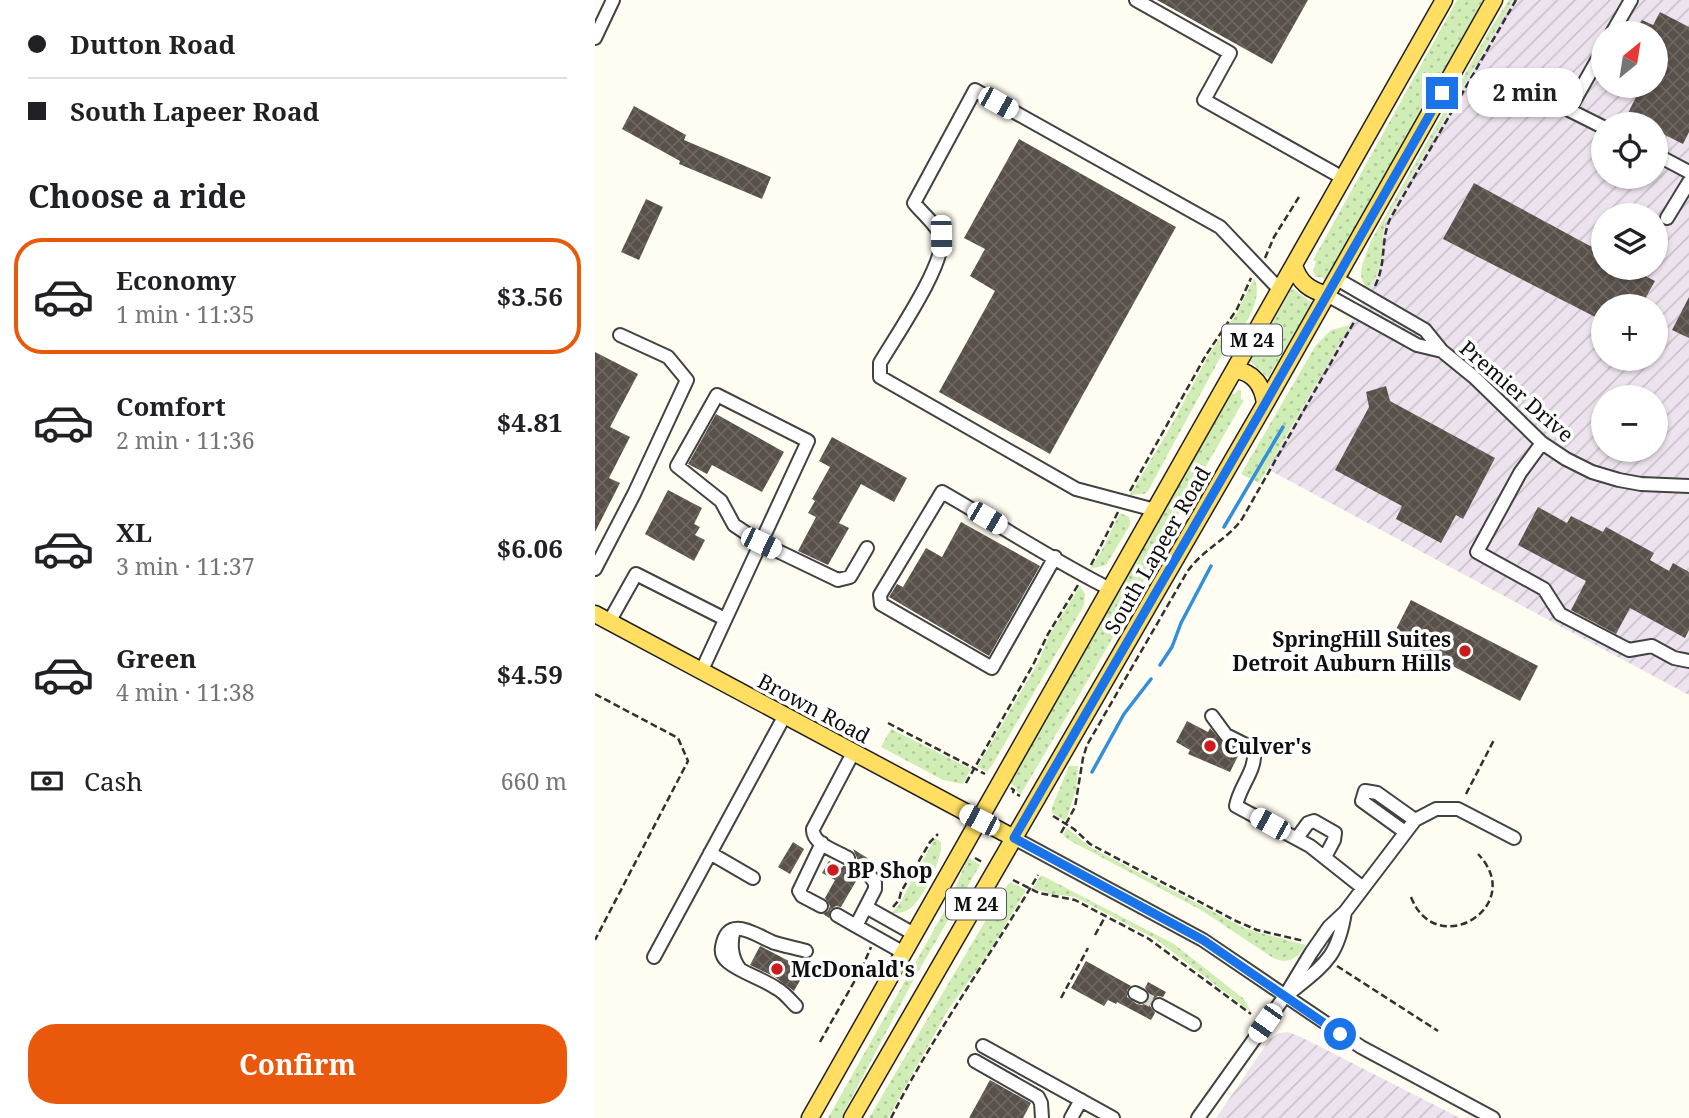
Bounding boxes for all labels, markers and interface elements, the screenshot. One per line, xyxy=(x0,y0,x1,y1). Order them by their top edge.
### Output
north arrow xyxy=(1591,21,1668,98)
map controls xyxy=(1591,21,1668,462)
text: Dutton Road xyxy=(70,26,235,62)
callout: 2 min xyxy=(1467,68,1582,118)
text: 2 min xyxy=(1492,76,1558,108)
route end xyxy=(1426,77,1458,109)
car xyxy=(975,84,1022,122)
text: South Lapeer Road xyxy=(70,93,319,129)
button: locate xyxy=(1591,112,1668,189)
text: Choose a ride xyxy=(28,174,247,217)
button: layers xyxy=(1591,203,1668,280)
car xyxy=(931,215,952,257)
text: Economy xyxy=(116,262,236,298)
icon: car xyxy=(32,265,95,328)
text: $3.56 xyxy=(497,278,563,314)
button: + xyxy=(1591,294,1668,371)
text: 1 min · 11:35 xyxy=(116,298,254,330)
road number: M 24 xyxy=(1222,324,1282,356)
street label: Premier Drive xyxy=(1454,334,1580,448)
button: − xyxy=(1591,385,1668,462)
text: Comfort xyxy=(116,388,226,424)
icon: car xyxy=(32,391,95,454)
text: $4.81 xyxy=(497,404,563,440)
text: 2 min · 11:36 xyxy=(116,424,254,456)
street label: South Lapeer Road xyxy=(1098,461,1216,639)
car xyxy=(964,498,1011,538)
text: XL xyxy=(116,514,152,550)
icon: car xyxy=(32,517,95,580)
car xyxy=(738,524,785,562)
text: $6.06 xyxy=(497,530,563,566)
text: 3 min · 11:37 xyxy=(116,550,254,582)
place label: SpringHill Suites Detroit Auburn Hills xyxy=(1232,625,1451,677)
text: Green xyxy=(116,640,197,676)
icon: car xyxy=(32,643,95,706)
marker: SpringHill Suites Detroit Auburn Hills xyxy=(1457,643,1473,659)
text: $4.59 xyxy=(497,656,563,692)
street label: Brown Road xyxy=(753,667,875,749)
text: 4 min · 11:38 xyxy=(116,676,254,708)
place label: Culver's xyxy=(1224,732,1311,760)
marker: Culver's xyxy=(1202,738,1218,754)
icon: cash xyxy=(28,762,66,800)
text: Cash xyxy=(84,763,143,799)
text: 660 m xyxy=(501,765,567,797)
car xyxy=(956,801,1003,839)
car xyxy=(1247,805,1294,843)
place label: BP Shop xyxy=(847,856,933,884)
marker: BP Shop xyxy=(825,862,841,878)
road number: M 24 xyxy=(946,888,1006,920)
place label: McDonald's xyxy=(791,955,915,983)
marker: McDonald's xyxy=(769,961,785,977)
car xyxy=(1245,1000,1286,1046)
route start xyxy=(1324,1018,1356,1050)
button: Confirm xyxy=(28,1024,567,1104)

